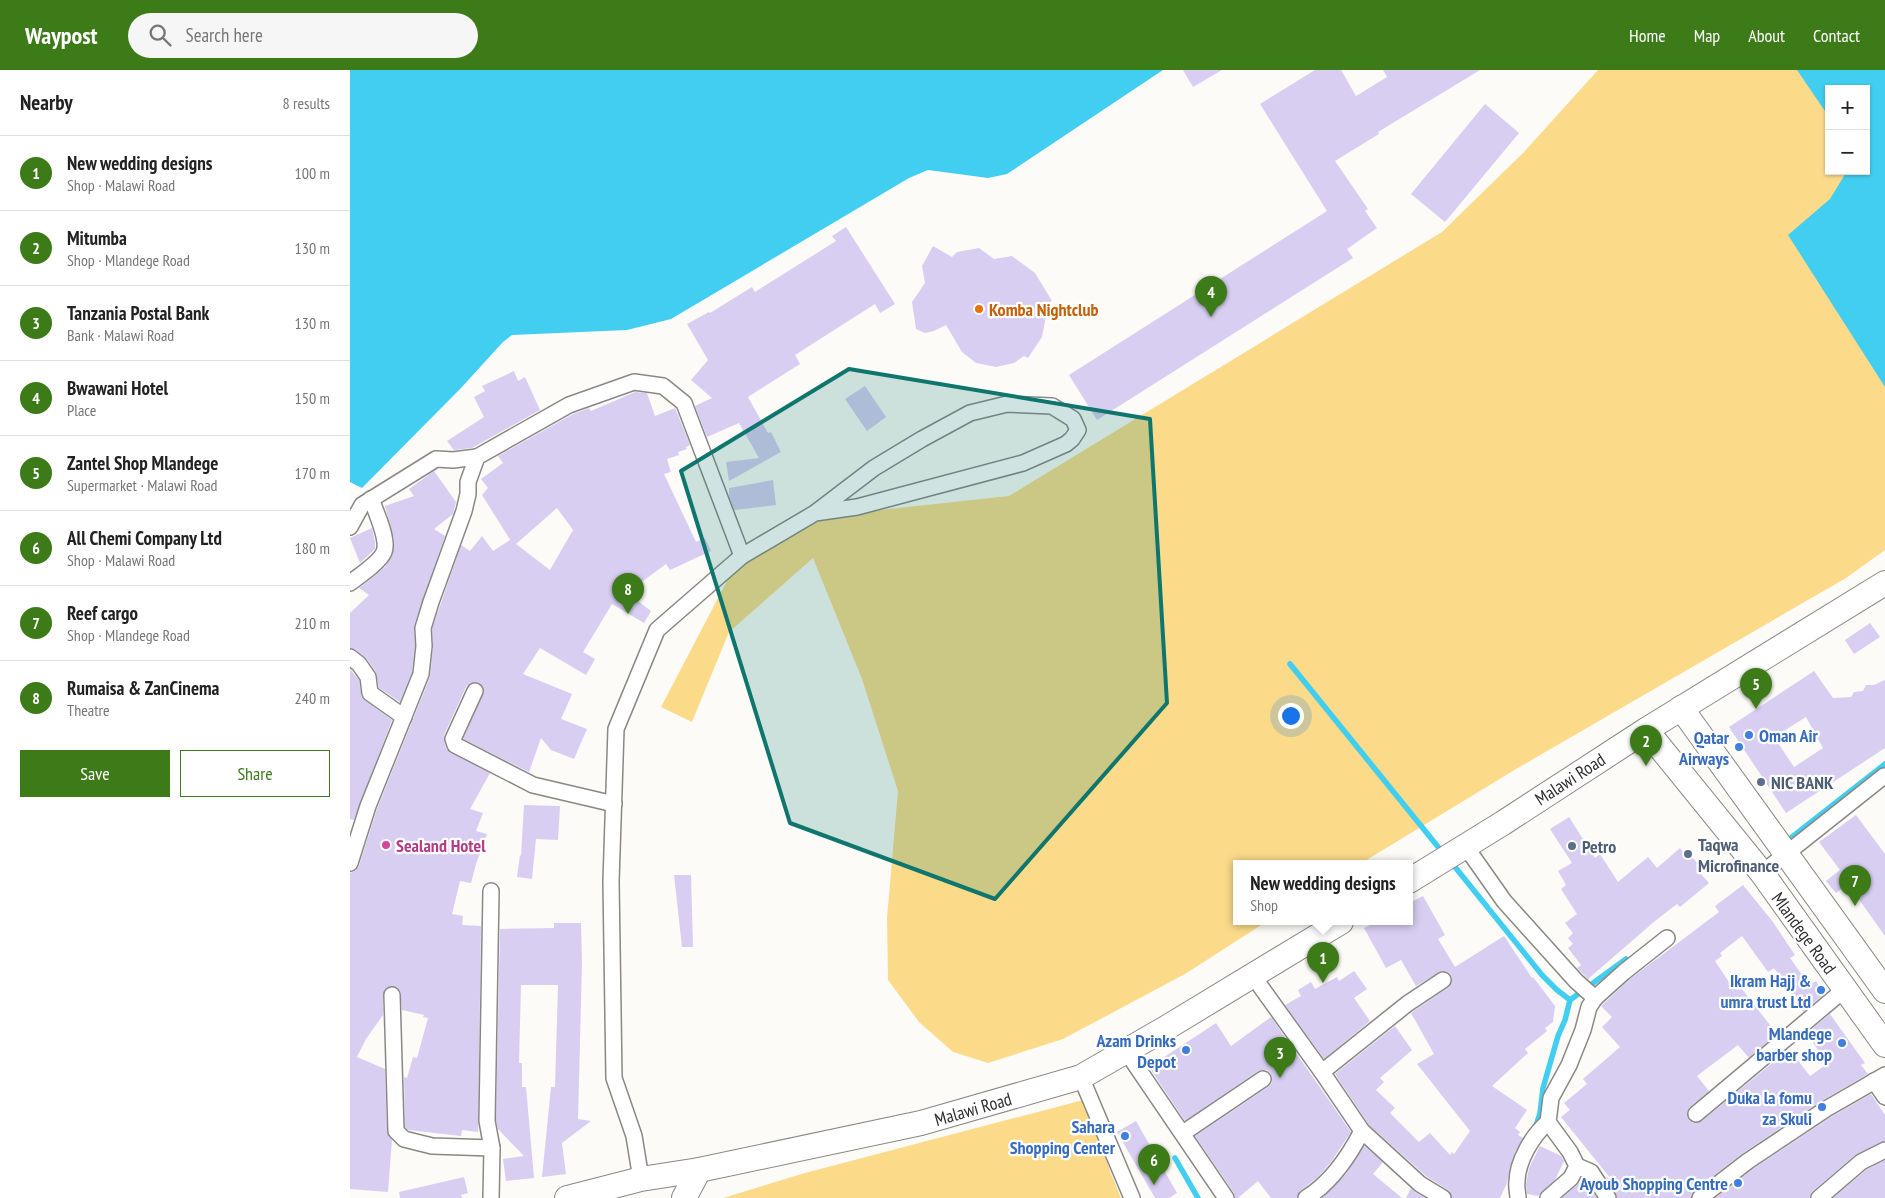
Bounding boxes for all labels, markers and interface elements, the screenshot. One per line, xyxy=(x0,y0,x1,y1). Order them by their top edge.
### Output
search box xyxy=(128,13,478,58)
text: Waypost xyxy=(25,20,98,51)
icon: search xyxy=(146,21,174,49)
text: Search here xyxy=(186,23,263,47)
text: Home xyxy=(1629,24,1666,47)
text: Map xyxy=(1694,24,1720,47)
text: About xyxy=(1748,24,1785,47)
text: Contact xyxy=(1813,24,1860,47)
map controls xyxy=(1825,85,1870,175)
button: + xyxy=(1825,85,1870,130)
text: Nearby xyxy=(20,89,73,116)
text: 8 results xyxy=(283,93,330,113)
button: − xyxy=(1825,130,1870,175)
text: New wedding designs xyxy=(67,151,212,175)
text: 1 xyxy=(32,163,40,183)
text: 100 m xyxy=(295,163,330,183)
text: Shop · Malawi Road xyxy=(67,175,175,195)
text: Mitumba xyxy=(67,226,127,250)
text: 2 xyxy=(32,238,40,258)
text: 130 m xyxy=(295,238,330,258)
text: Shop · Mlandege Road xyxy=(67,250,190,270)
pin: 4 xyxy=(1195,276,1227,317)
place label: Komba Nightclub xyxy=(989,298,1098,321)
text: Tanzania Postal Bank xyxy=(67,301,209,325)
marker: Komba Nightclub xyxy=(973,303,985,315)
text: 3 xyxy=(32,313,40,333)
text: 130 m xyxy=(295,313,330,333)
text: Bank · Malawi Road xyxy=(67,325,174,345)
text: Bwawani Hotel xyxy=(67,376,168,400)
text: 4 xyxy=(32,388,40,408)
text: 150 m xyxy=(295,388,330,408)
text: Place xyxy=(67,400,96,420)
text: Zantel Shop Mlandege xyxy=(67,451,218,475)
text: 5 xyxy=(32,463,40,483)
text: 170 m xyxy=(295,463,330,483)
text: Supermarket · Malawi Road xyxy=(67,475,218,495)
text: All Chemi Company Ltd xyxy=(67,526,222,550)
text: 6 xyxy=(32,538,40,558)
text: 180 m xyxy=(295,538,330,558)
text: Shop · Malawi Road xyxy=(67,550,175,570)
pin: 8 xyxy=(612,573,644,614)
text: Reef cargo xyxy=(67,601,138,625)
text: 7 xyxy=(32,613,40,633)
text: 210 m xyxy=(295,613,330,633)
text: Shop · Mlandege Road xyxy=(67,625,190,645)
pin: 5 xyxy=(1740,668,1772,709)
text: Rumaisa & ZanCinema xyxy=(67,676,219,700)
text: 8 xyxy=(32,688,40,708)
text: 240 m xyxy=(295,688,330,708)
text: Theatre xyxy=(67,700,110,720)
your location xyxy=(1278,703,1304,729)
place label: Oman Air xyxy=(1759,724,1819,747)
pin: 2 xyxy=(1630,725,1662,766)
place label: Qatar Airways xyxy=(1678,726,1730,770)
marker: Oman Air xyxy=(1743,729,1755,741)
marker: Qatar Airways xyxy=(1733,741,1745,753)
street label: Malawi Road xyxy=(1531,748,1609,810)
button: Save xyxy=(20,750,170,797)
button: Share xyxy=(180,750,330,797)
place label: NIC BANK xyxy=(1771,771,1834,794)
marker: NIC BANK xyxy=(1755,776,1767,788)
place label: Taqwa Microfinance xyxy=(1698,833,1780,877)
place label: Sealand Hotel xyxy=(396,834,486,857)
place label: Petro xyxy=(1582,835,1616,858)
marker: Sealand Hotel xyxy=(380,839,392,851)
marker: Petro xyxy=(1566,840,1578,852)
marker: Taqwa Microfinance xyxy=(1682,848,1694,860)
popup xyxy=(1233,860,1413,925)
pin: 7 xyxy=(1839,865,1871,906)
text: New wedding designs xyxy=(1250,871,1396,895)
street label: Mlandege Road xyxy=(1767,888,1841,978)
text: Shop xyxy=(1250,895,1278,915)
pin: 1 xyxy=(1307,942,1339,983)
place label: Ikram Hajj & umra trust Ltd xyxy=(1720,969,1811,1013)
marker: Ikram Hajj & umra trust Ltd xyxy=(1815,984,1827,996)
place label: Mlandege barber shop xyxy=(1756,1022,1832,1066)
place label: Azam Drinks Depot xyxy=(1095,1029,1177,1073)
pin: 3 xyxy=(1264,1037,1296,1078)
marker: Mlandege barber shop xyxy=(1836,1037,1848,1049)
marker: Azam Drinks Depot xyxy=(1180,1044,1192,1056)
place label: Duka la fomu za Skuli xyxy=(1728,1086,1812,1130)
street label: Malawi Road xyxy=(932,1087,1014,1131)
marker: Duka la fomu za Skuli xyxy=(1816,1101,1828,1113)
place label: Sahara Shopping Center xyxy=(1010,1115,1116,1159)
marker: Sahara Shopping Center xyxy=(1119,1130,1131,1142)
pin: 6 xyxy=(1138,1144,1170,1185)
place label: Ayoub Shopping Centre xyxy=(1579,1172,1728,1195)
marker: Ayoub Shopping Centre xyxy=(1732,1177,1744,1189)

